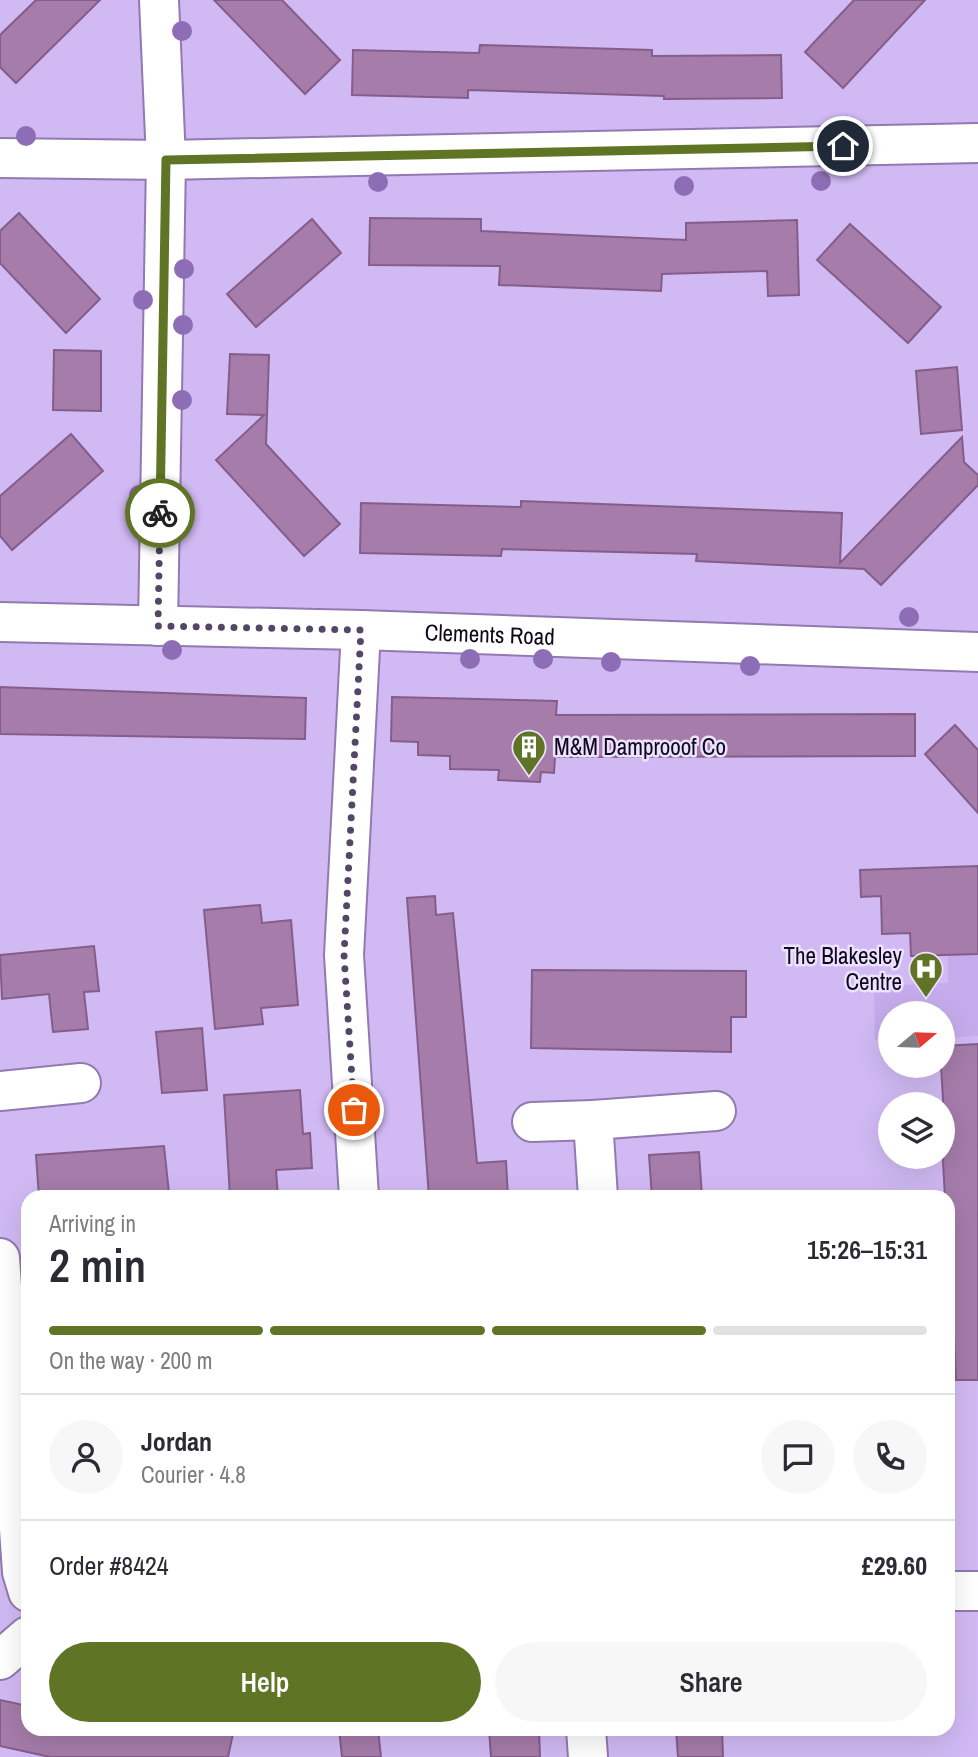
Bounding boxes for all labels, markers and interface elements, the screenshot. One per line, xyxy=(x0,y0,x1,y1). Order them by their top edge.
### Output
pin xyxy=(813,116,873,176)
icon: home xyxy=(824,127,862,165)
courier xyxy=(125,478,195,548)
icon: bike xyxy=(141,494,179,532)
street label: Clements Road xyxy=(424,616,555,652)
building icon: M&M Damprooof Co xyxy=(510,728,548,777)
place label: M&M Damprooof Co xyxy=(554,731,726,762)
place label: The Blakesley Centre xyxy=(784,940,903,997)
hospital icon: The Blakesley Centre xyxy=(907,950,945,999)
north arrow xyxy=(878,1001,956,1078)
map controls xyxy=(878,1001,955,1169)
pin xyxy=(324,1080,384,1140)
icon: bag xyxy=(335,1091,373,1129)
button: layers xyxy=(878,1092,955,1169)
text: Arriving in xyxy=(49,1208,136,1239)
text: 15:26–15:31 xyxy=(807,1232,927,1267)
text: 2 min xyxy=(49,1234,146,1296)
text: On the way · 200 m xyxy=(49,1345,213,1376)
button: person xyxy=(49,1420,123,1494)
button: chat xyxy=(761,1420,835,1494)
button: phone xyxy=(853,1420,927,1494)
text: Jordan xyxy=(141,1424,212,1459)
text: Courier · 4.8 xyxy=(141,1459,246,1490)
text: Order #8424 xyxy=(49,1548,169,1583)
text: £29.60 xyxy=(862,1548,927,1583)
button: Help xyxy=(49,1642,481,1722)
button: Share xyxy=(495,1642,927,1722)

